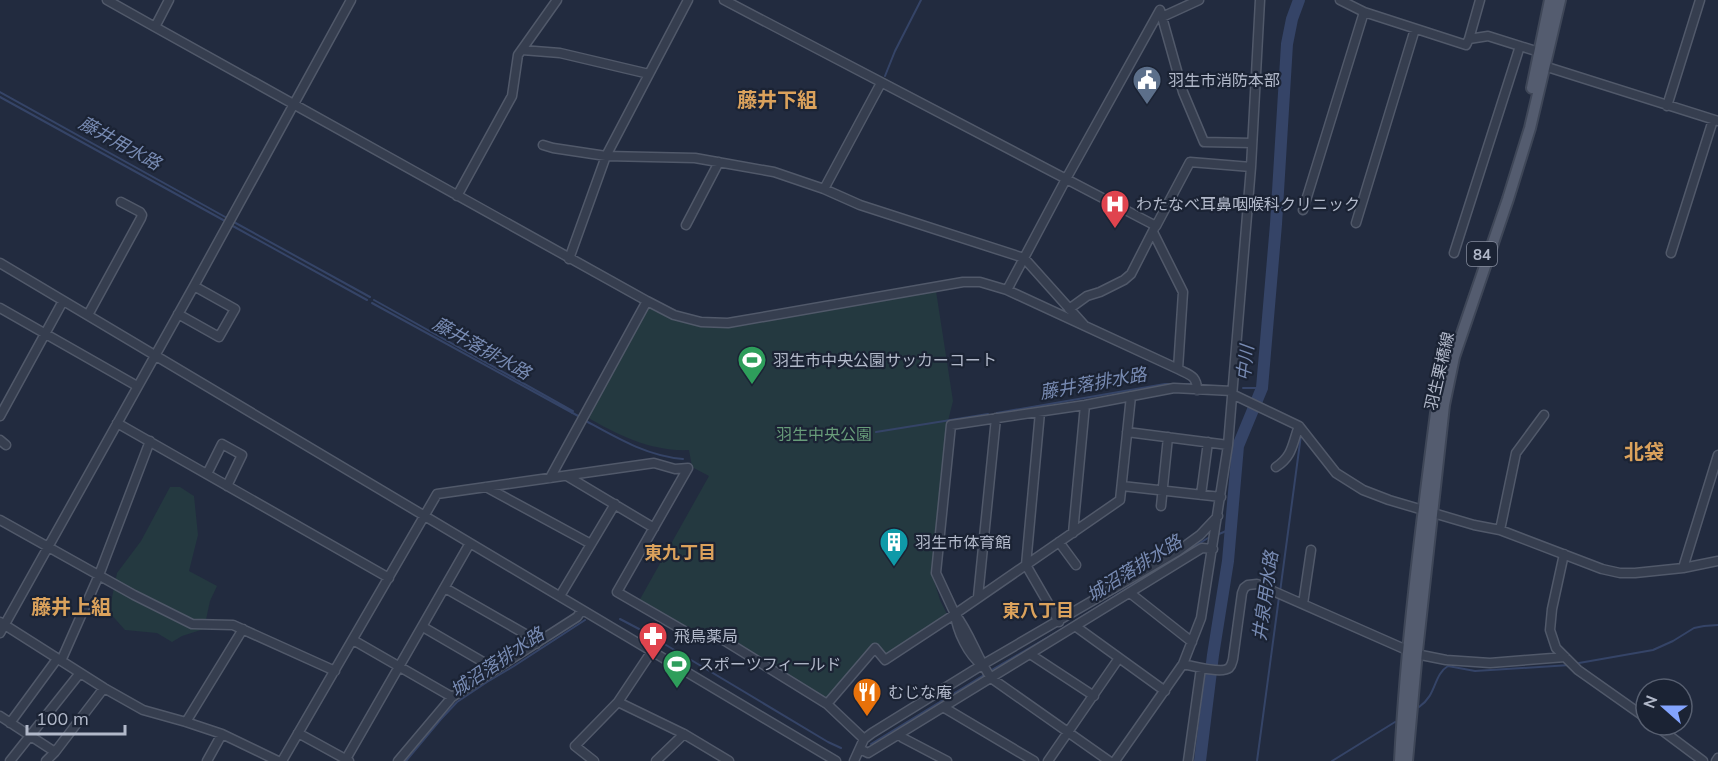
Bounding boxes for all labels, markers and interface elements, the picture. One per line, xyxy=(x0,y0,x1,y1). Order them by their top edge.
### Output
public building icon: 羽生市消防本部 xyxy=(1131,64,1163,106)
place label: 羽生市消防本部 xyxy=(1168,70,1280,90)
district label: 藤井下組 xyxy=(737,87,817,112)
water label: 藤井用水路 xyxy=(75,111,167,176)
hospital icon: わたなべ耳鼻咽喉科クリニック xyxy=(1099,188,1131,230)
place label: わたなべ耳鼻咽喉科クリニック xyxy=(1136,194,1360,214)
road number: 84 xyxy=(1467,242,1497,266)
water label: 藤井落排水路 xyxy=(429,312,537,385)
street label: 羽生栗橋線 xyxy=(1420,330,1458,412)
water label: 中川 xyxy=(1232,342,1259,382)
sports icon: 羽生市中央公園サッカーコート xyxy=(736,344,768,386)
place label: 羽生市中央公園サッカーコート xyxy=(773,350,997,370)
water label: 藤井落排水路 xyxy=(1038,362,1150,404)
park label: 羽生中央公園 xyxy=(776,424,872,444)
district label: 北袋 xyxy=(1624,439,1664,464)
building icon: 羽生市体育館 xyxy=(878,526,910,568)
water label: 城沼落排水路 xyxy=(1082,529,1188,606)
place label: 羽生市体育館 xyxy=(915,532,1011,552)
district label: 東九丁目 xyxy=(644,541,716,564)
water label: 井泉用水路 xyxy=(1247,548,1283,642)
district label: 藤井上組 xyxy=(31,594,111,619)
district label: 東八丁目 xyxy=(1002,599,1074,622)
pharmacy icon: 飛鳥薬局 xyxy=(637,620,669,662)
water label: 城沼落排水路 xyxy=(446,621,550,702)
place label: 飛鳥薬局 xyxy=(674,626,738,646)
sports icon: スポーツフィ一ルド xyxy=(661,648,693,690)
place label: スポーツフィ一ルド xyxy=(698,654,841,674)
restaurant icon: むじな庵 xyxy=(851,676,883,718)
north arrow xyxy=(1634,677,1694,737)
place label: むじな庵 xyxy=(888,682,952,702)
text: N xyxy=(1638,692,1661,711)
scale bar xyxy=(27,698,124,736)
text: 100 m xyxy=(36,707,89,730)

